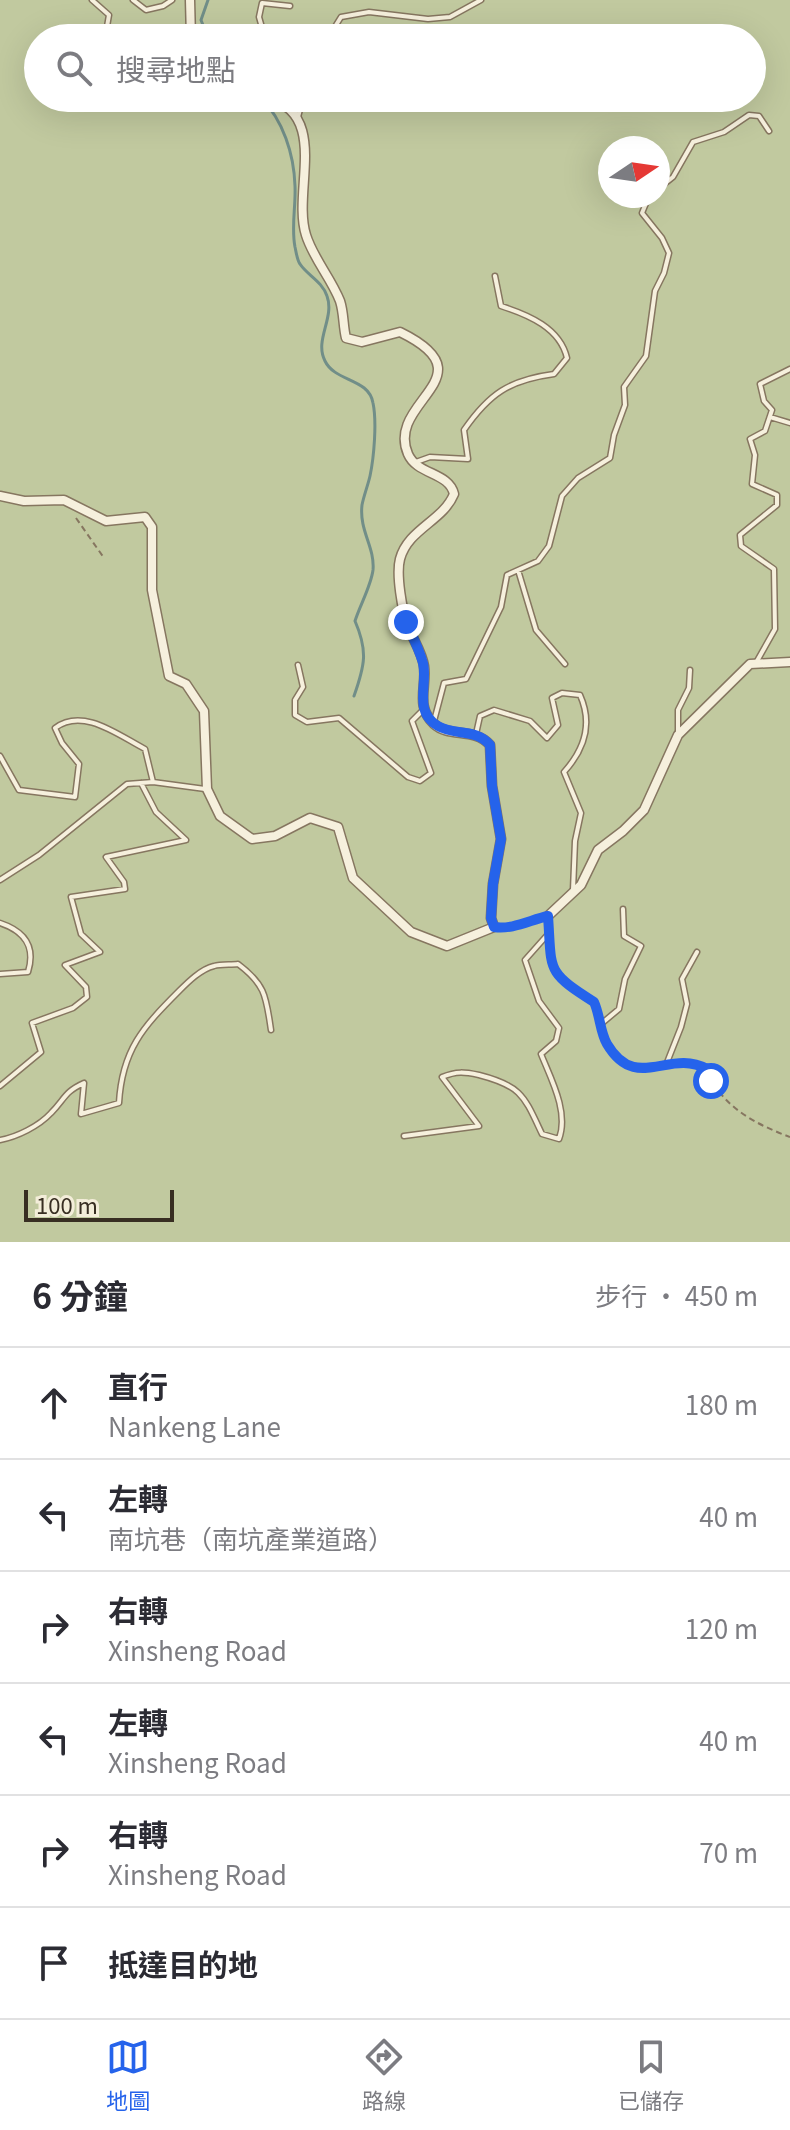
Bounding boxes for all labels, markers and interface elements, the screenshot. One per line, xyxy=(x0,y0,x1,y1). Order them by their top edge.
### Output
search box xyxy=(24,24,766,112)
icon: search xyxy=(52,46,96,90)
text: 搜尋地點 xyxy=(116,46,236,90)
north arrow xyxy=(598,136,670,208)
route end xyxy=(388,604,424,640)
route start xyxy=(693,1063,729,1099)
scale bar xyxy=(24,1186,174,1222)
text: 100 m xyxy=(36,1188,98,1220)
text: 6 分鐘 xyxy=(32,1270,128,1319)
text: 步行 · 450 m xyxy=(595,1276,758,1313)
text: 直行 xyxy=(108,1363,168,1407)
icon: ahead xyxy=(32,1381,76,1425)
text: 180 m xyxy=(685,1385,758,1422)
text: Nankeng Lane xyxy=(108,1407,281,1444)
text: 左轉 xyxy=(108,1475,168,1519)
icon: left xyxy=(32,1493,76,1537)
text: 40 m xyxy=(699,1497,758,1534)
text: 南坑巷（南坑產業道路） xyxy=(108,1519,394,1556)
text: 右轉 xyxy=(108,1587,168,1631)
icon: right xyxy=(32,1605,76,1649)
text: 120 m xyxy=(685,1609,758,1646)
text: Xinsheng Road xyxy=(108,1631,287,1668)
text: 左轉 xyxy=(108,1699,168,1743)
icon: left xyxy=(32,1717,76,1761)
text: 40 m xyxy=(699,1721,758,1758)
text: Xinsheng Road xyxy=(108,1743,287,1780)
text: 右轉 xyxy=(108,1811,168,1855)
icon: right xyxy=(32,1829,76,1873)
text: 70 m xyxy=(699,1833,758,1870)
text: Xinsheng Road xyxy=(108,1855,287,1892)
icon: arrive xyxy=(32,1941,76,1985)
text: 抵達目的地 xyxy=(108,1941,258,1985)
tab: 地圖 xyxy=(106,2035,150,2115)
tab: 路線 xyxy=(362,2035,406,2115)
tab: 已儲存 xyxy=(618,2035,684,2115)

